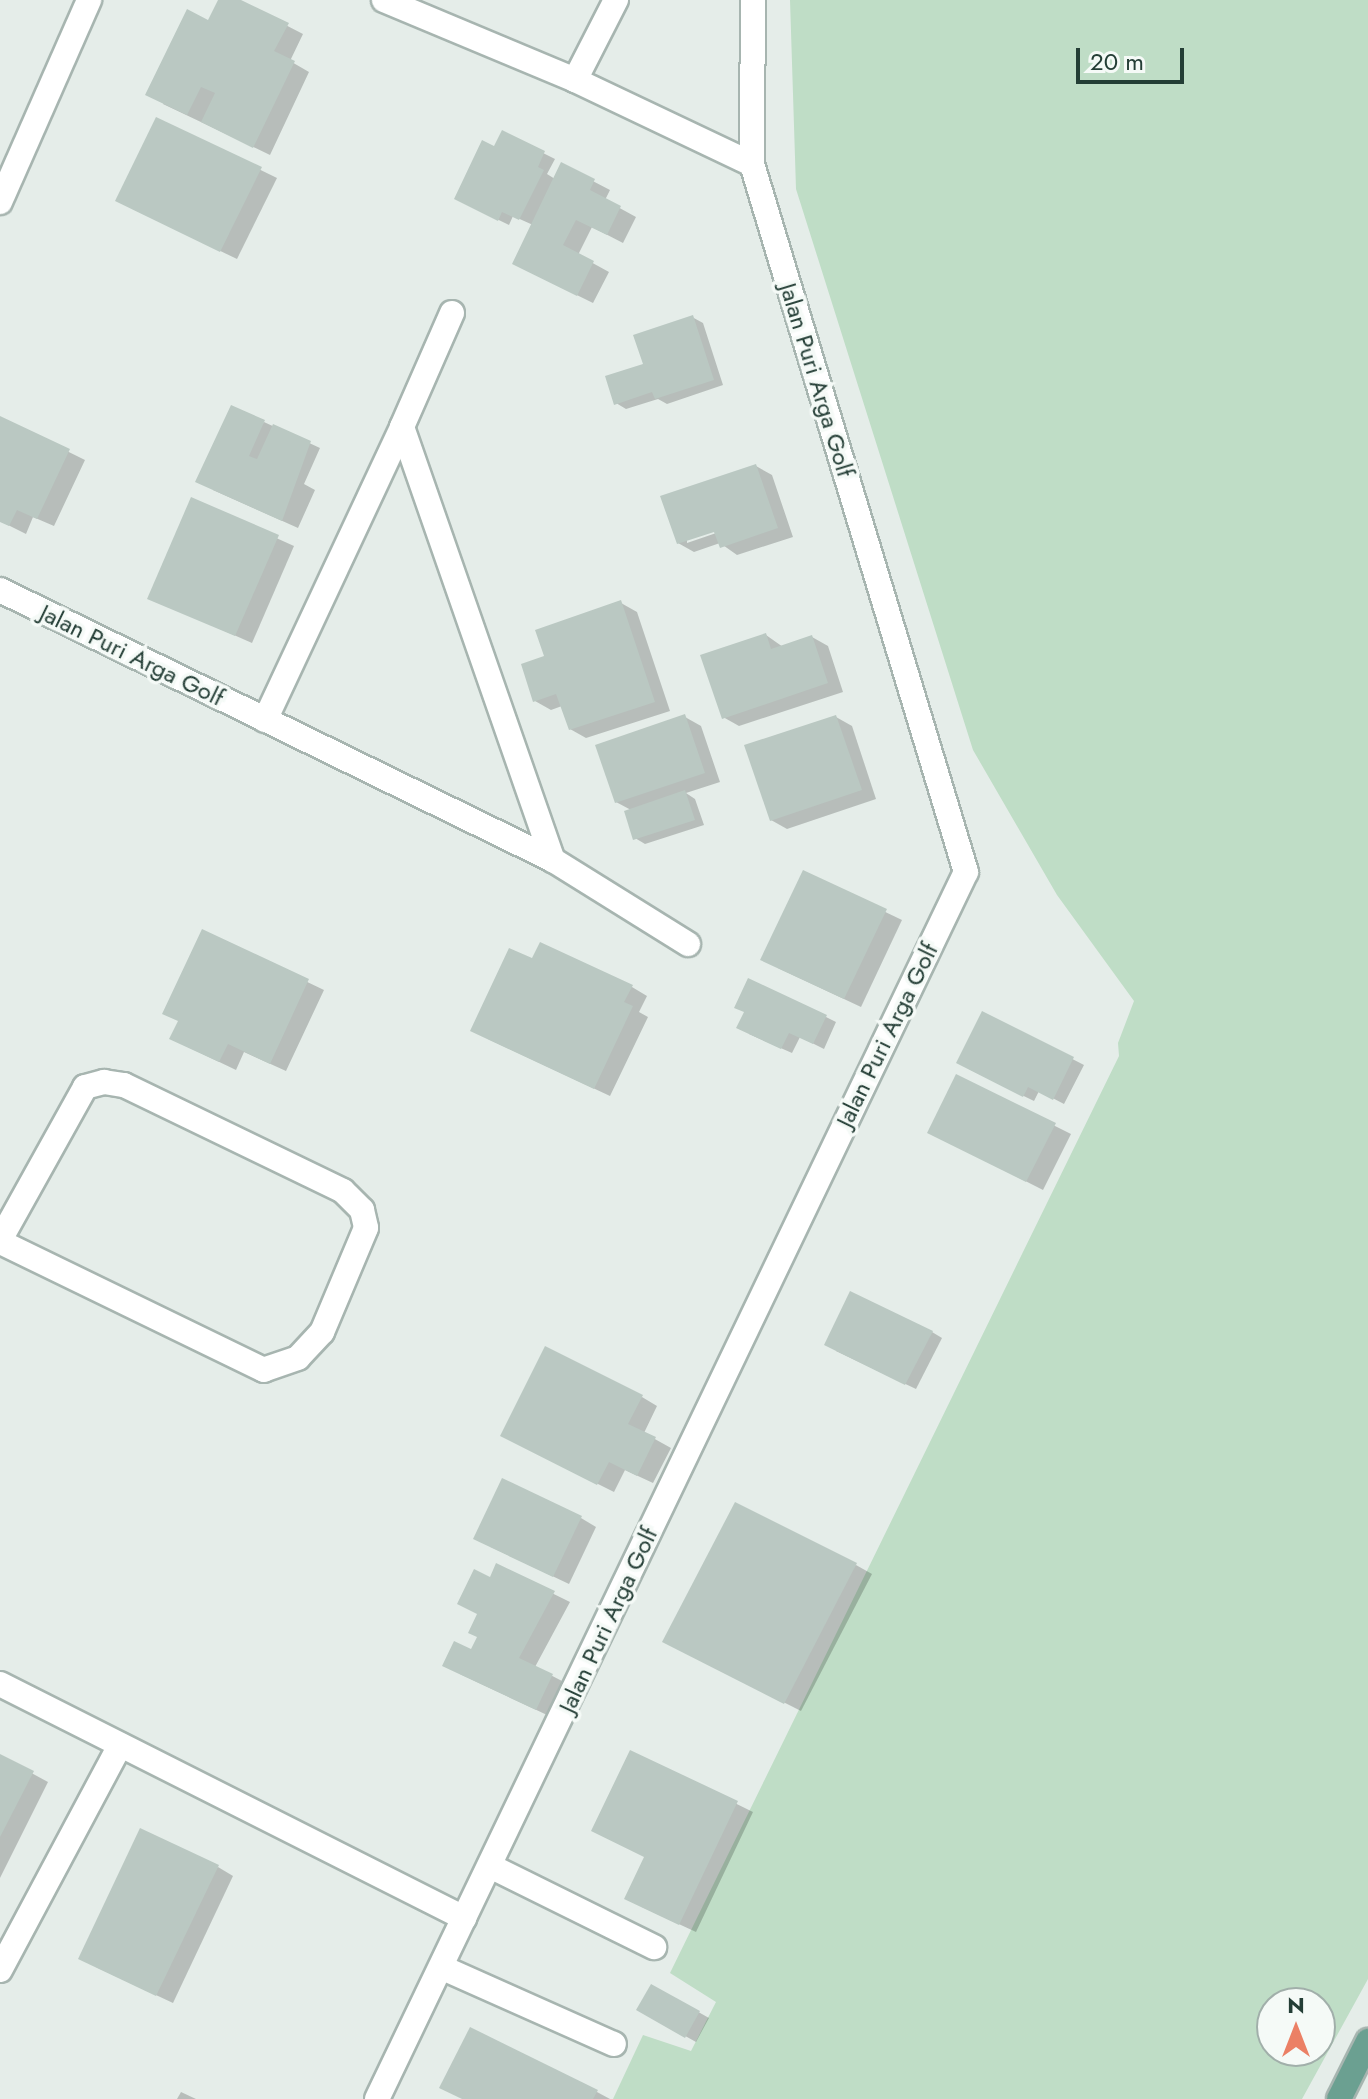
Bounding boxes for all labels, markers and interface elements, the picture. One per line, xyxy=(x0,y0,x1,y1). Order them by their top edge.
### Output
scale bar xyxy=(1080,32,1188,82)
text: 20 m xyxy=(1090,44,1144,79)
street label: Jalan Puri Arga Golf xyxy=(774,280,860,480)
street label: Jalan Puri Arga Golf xyxy=(35,598,229,712)
street label: Jalan Puri Arga Golf xyxy=(830,938,944,1132)
street label: Jalan Puri Arga Golf xyxy=(552,1523,664,1717)
north arrow xyxy=(1256,1987,1336,2067)
text: N xyxy=(1287,1989,1305,2021)

